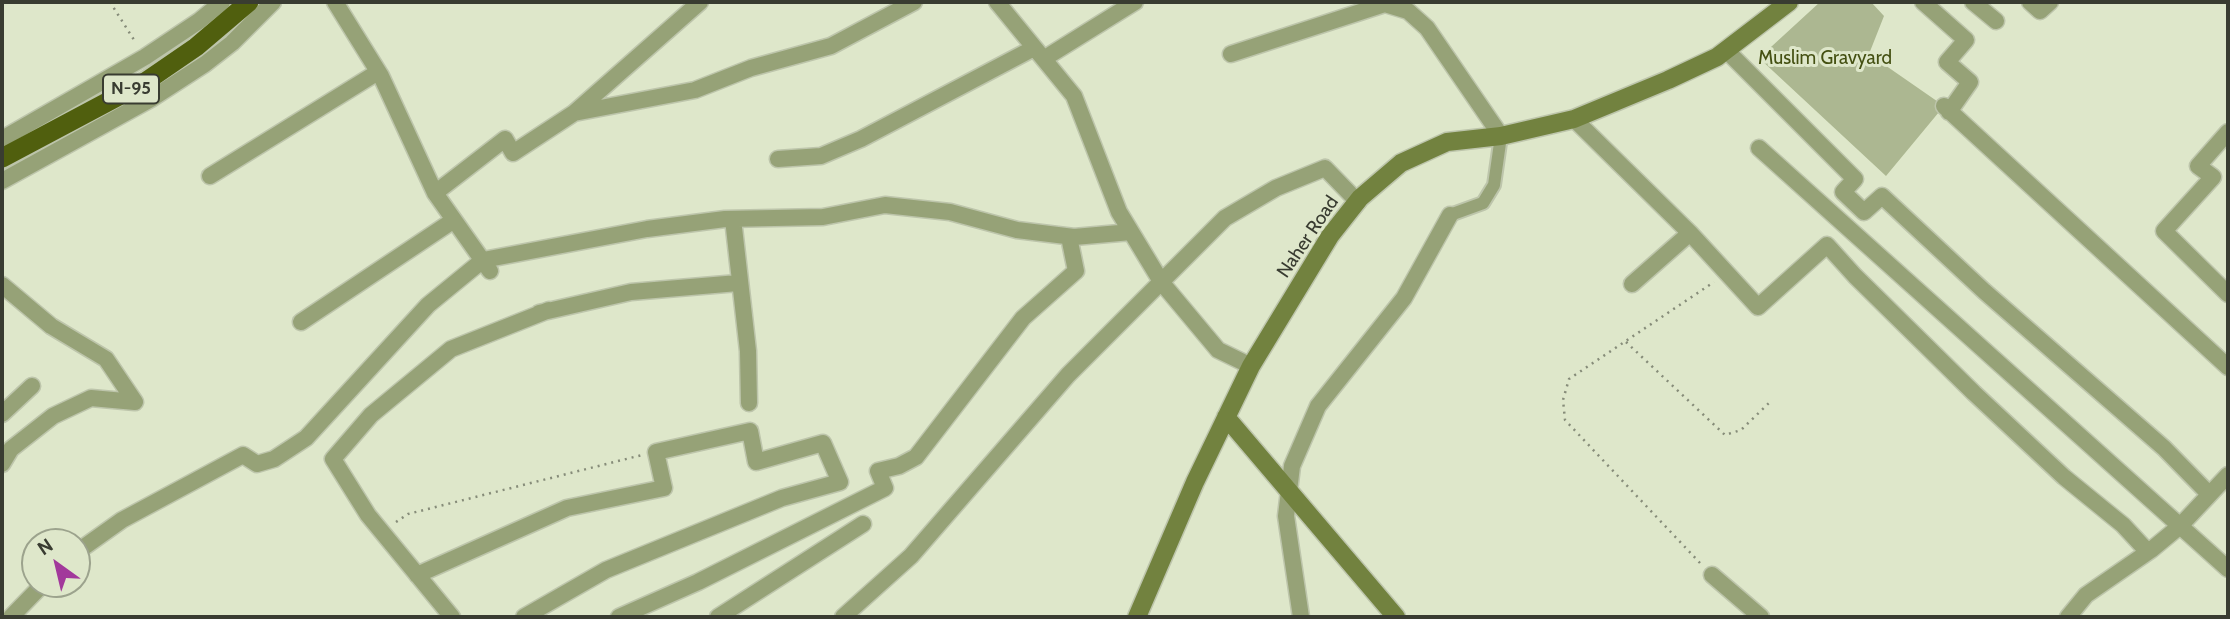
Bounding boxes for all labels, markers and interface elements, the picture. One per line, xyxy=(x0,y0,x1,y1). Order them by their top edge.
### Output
park label: Muslim Gravyard xyxy=(1758,47,1892,69)
road number: N-95 xyxy=(103,74,159,104)
street label: Naher Road xyxy=(1272,192,1344,282)
north arrow xyxy=(21,528,91,598)
text: N xyxy=(33,534,57,560)

